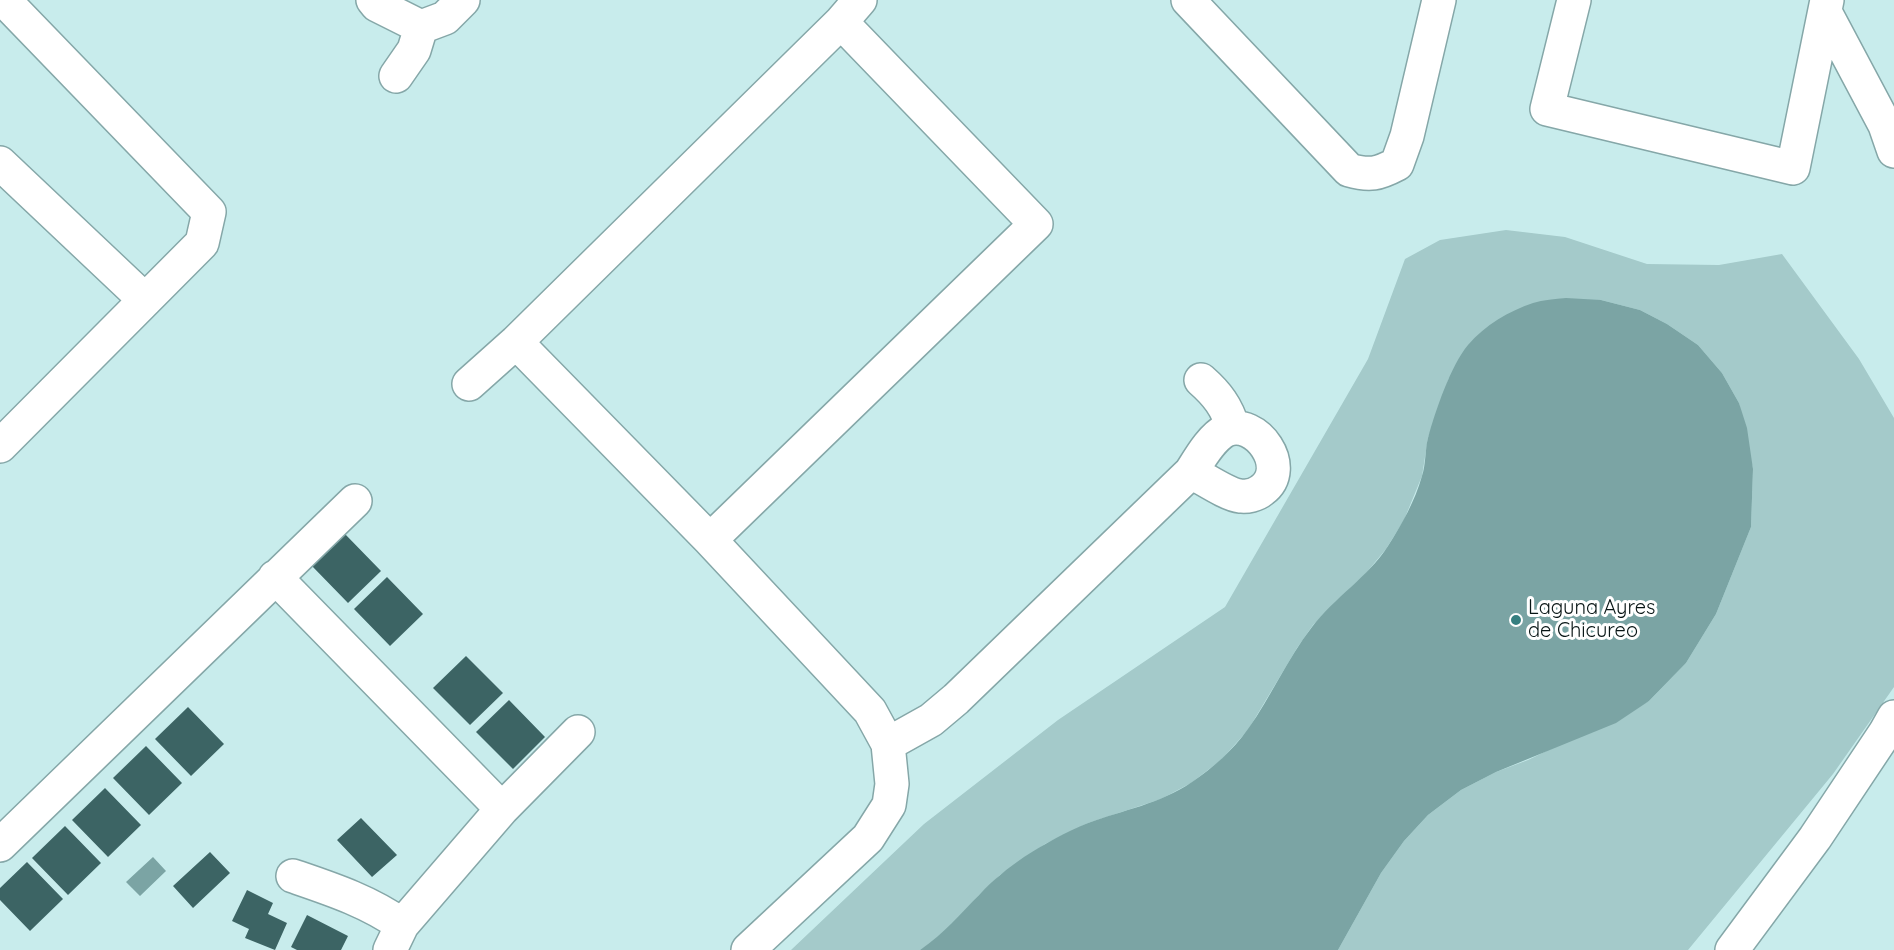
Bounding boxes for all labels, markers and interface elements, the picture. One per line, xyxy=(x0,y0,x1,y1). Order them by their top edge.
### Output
place label: Laguna Ayres de Chicureo xyxy=(1528,596,1655,643)
marker: Laguna Ayres de Chicureo xyxy=(1509,613,1523,627)

